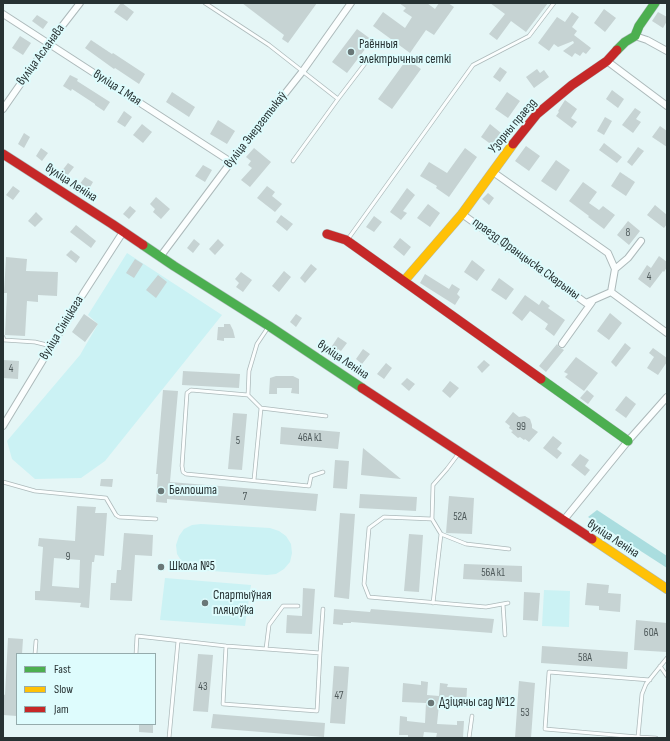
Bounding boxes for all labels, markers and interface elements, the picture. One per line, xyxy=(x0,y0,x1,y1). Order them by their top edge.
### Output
street label: вуліца Асланава xyxy=(14,21,68,89)
place label: Раённыя электрычныя сеткі xyxy=(359,37,451,68)
marker: Раённыя электрычныя сеткі xyxy=(346,47,356,57)
street label: вуліца 1 Мая xyxy=(90,67,144,109)
street label: вуліца Энергетыкаў xyxy=(221,89,291,171)
street label: Узорны праезд xyxy=(486,95,540,157)
street label: вуліца Леніна xyxy=(42,160,100,206)
street label: праезд Францыска Скарыны xyxy=(469,215,583,303)
house number: 8 xyxy=(626,226,630,240)
house number: 4 xyxy=(647,270,651,284)
street label: вуліца Сініцкага xyxy=(37,293,87,363)
street label: вуліца Леніна xyxy=(314,337,372,383)
house number: 4 xyxy=(9,362,13,376)
house number: 99 xyxy=(516,420,526,434)
house number: 46А к1 xyxy=(298,431,322,445)
house number: 5 xyxy=(236,434,240,448)
place label: Белпошта xyxy=(169,483,217,499)
marker: Белпошта xyxy=(156,486,166,496)
house number: 7 xyxy=(243,490,247,504)
house number: 52А xyxy=(453,510,467,524)
street label: вуліца Леніна xyxy=(584,516,642,562)
house number: 9 xyxy=(66,550,70,564)
place label: Школа №5 xyxy=(169,559,215,575)
marker: Школа №5 xyxy=(156,562,166,572)
house number: 56А к1 xyxy=(481,566,505,580)
place label: Спартыўная пляцоўка xyxy=(213,588,272,619)
marker: Спартыўная пляцоўка xyxy=(200,598,210,608)
house number: 60А xyxy=(644,626,658,640)
house number: 58А xyxy=(578,651,592,665)
legend xyxy=(16,653,156,725)
text: Fast xyxy=(54,662,71,677)
house number: 43 xyxy=(198,680,208,694)
text: Slow xyxy=(54,682,73,697)
house number: 47 xyxy=(335,689,343,703)
place label: Дзіцячы сад №12 xyxy=(439,695,515,711)
marker: Дзіцячы сад №12 xyxy=(426,698,436,708)
text: Jam xyxy=(54,702,69,717)
house number: 53 xyxy=(520,706,530,720)

